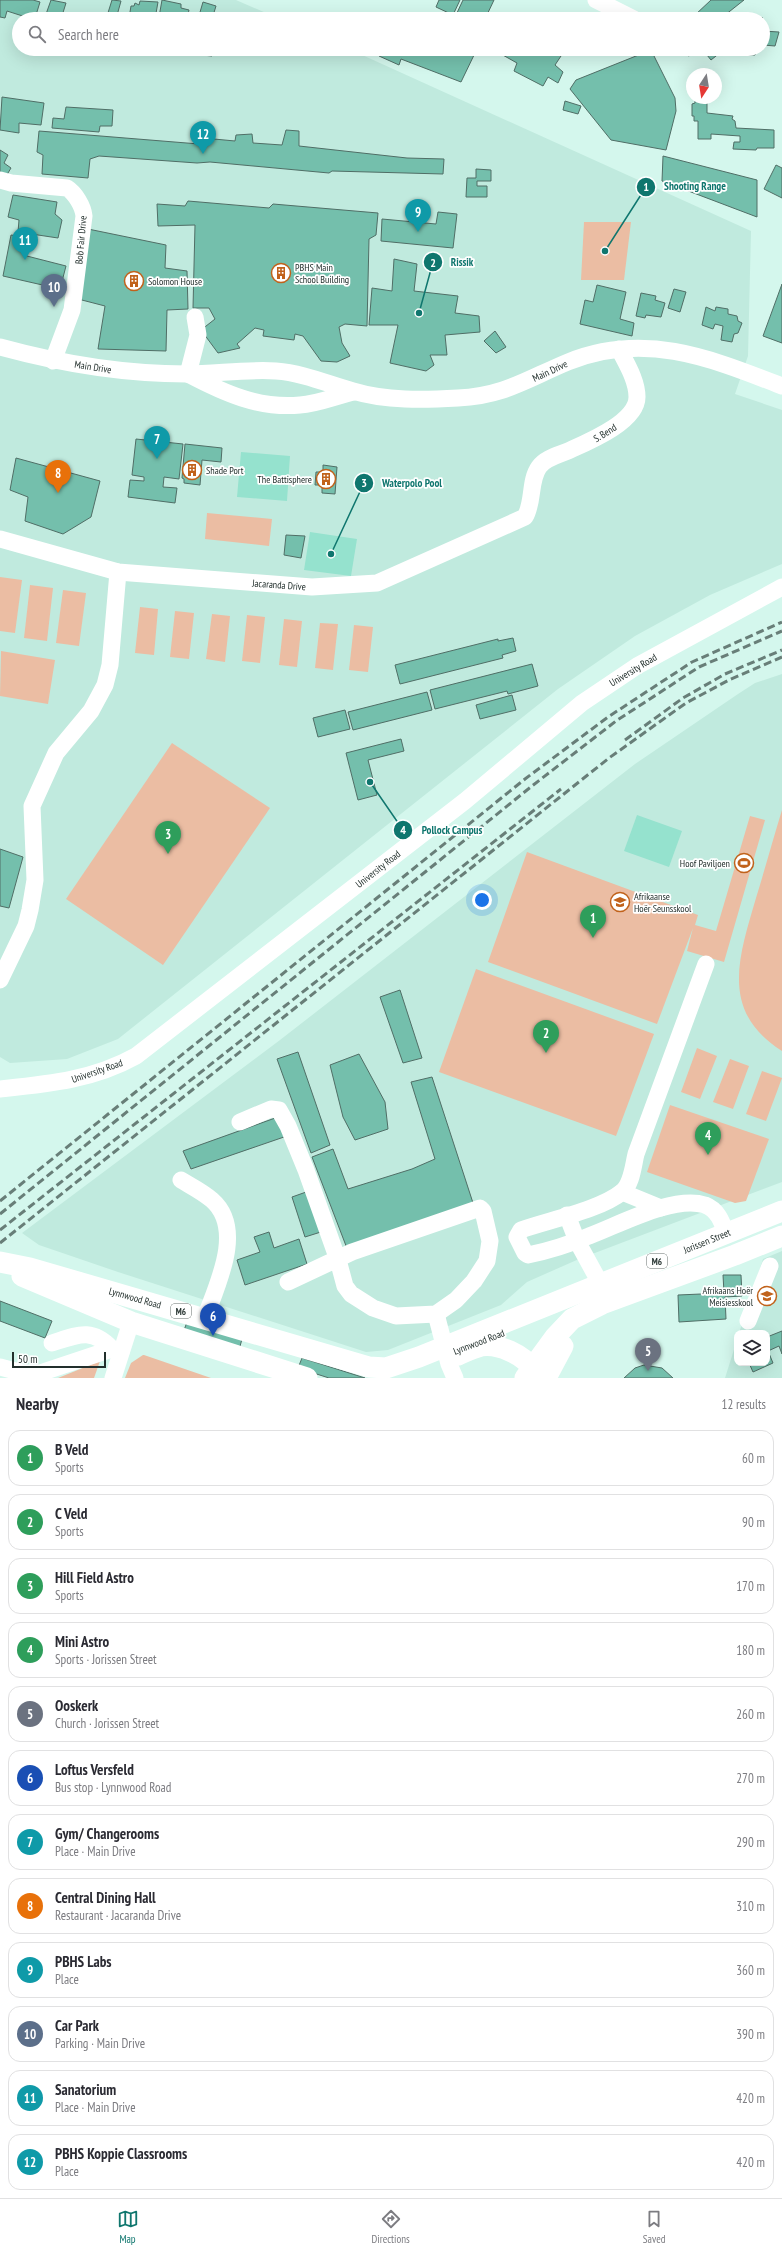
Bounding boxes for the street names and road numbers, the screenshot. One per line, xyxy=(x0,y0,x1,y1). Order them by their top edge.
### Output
street label: Bob Fair Drive xyxy=(72,215,90,265)
street label: Main Drive xyxy=(530,357,570,385)
street label: Main Drive xyxy=(74,358,112,376)
street label: S. Bend xyxy=(591,421,619,445)
street label: Jacaranda Drive xyxy=(251,577,306,593)
street label: University Road xyxy=(607,651,659,689)
street label: University Road xyxy=(353,847,403,891)
street label: University Road xyxy=(70,1056,124,1086)
street label: Jorissen Street xyxy=(681,1226,733,1257)
road number: M6 xyxy=(647,1254,667,1268)
street label: Lynnwood Road xyxy=(107,1284,163,1312)
road number: M6 xyxy=(171,1304,191,1318)
street label: Lynnwood Road xyxy=(452,1326,506,1358)

